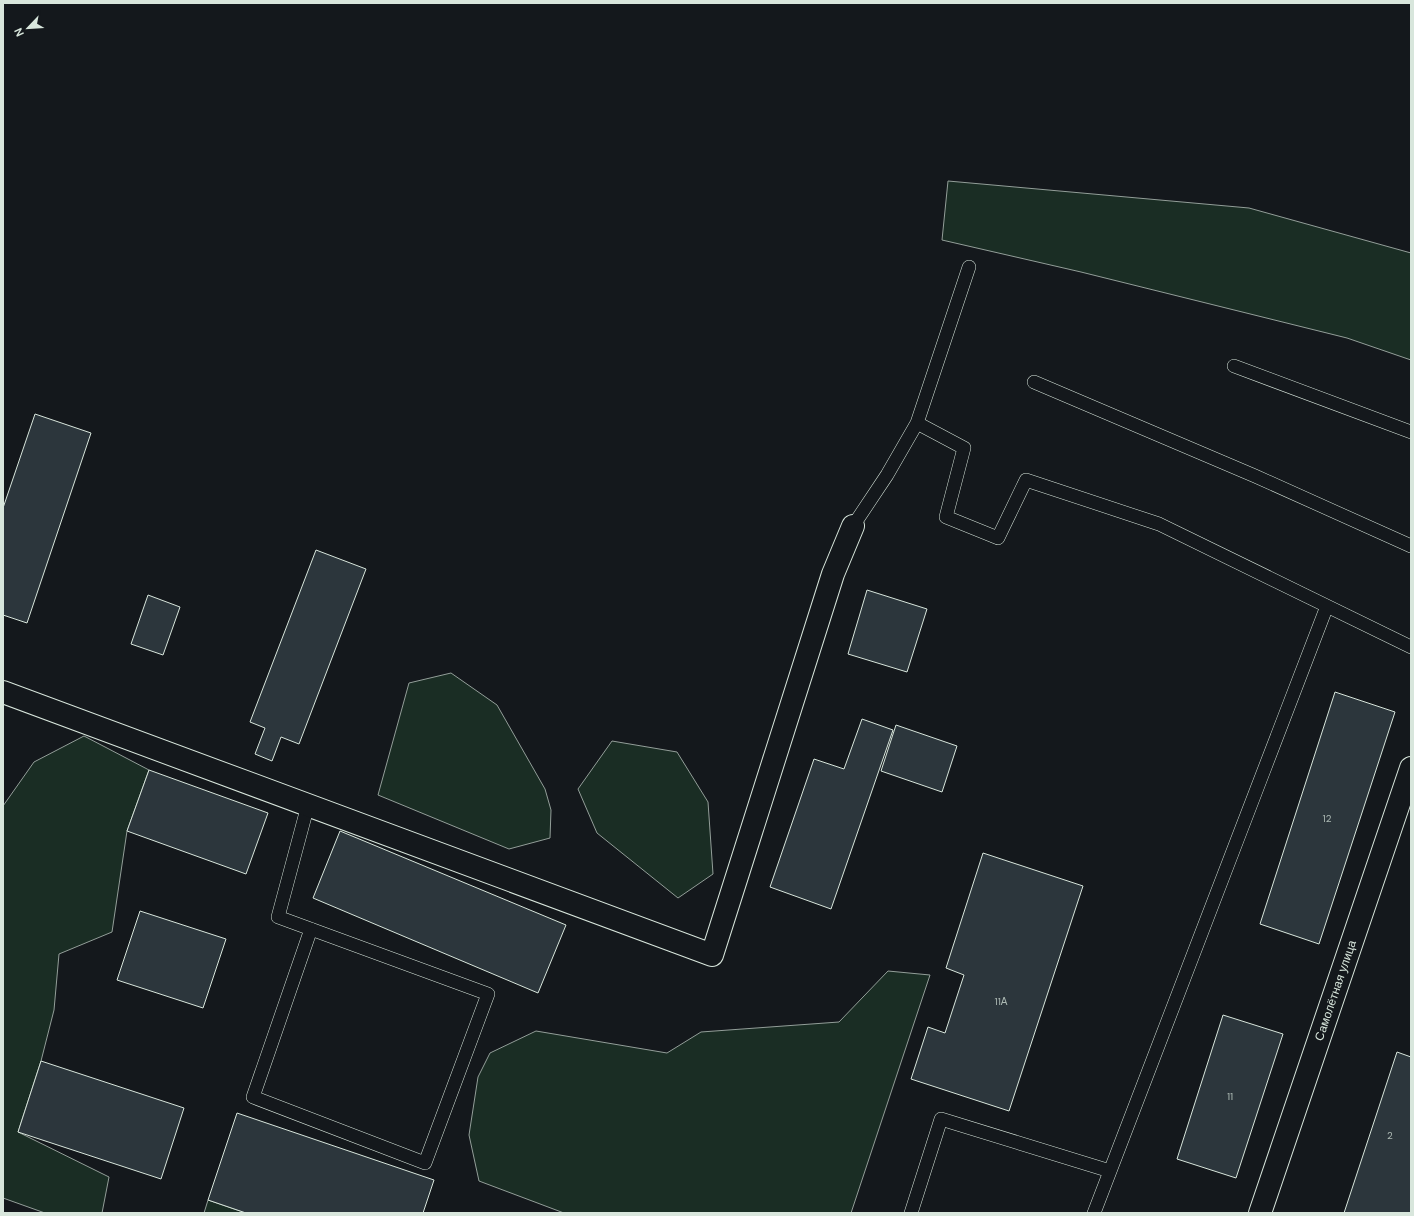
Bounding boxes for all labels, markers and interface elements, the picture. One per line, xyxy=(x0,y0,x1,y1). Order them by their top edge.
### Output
north arrow xyxy=(8,8,48,48)
text: N xyxy=(11,26,27,39)
house number: 12 xyxy=(1323,812,1332,825)
street label: Самолётная улица xyxy=(1311,938,1360,1043)
house number: 11А xyxy=(995,995,1008,1008)
house number: 11 xyxy=(1227,1090,1233,1103)
house number: 2 xyxy=(1387,1129,1393,1142)

